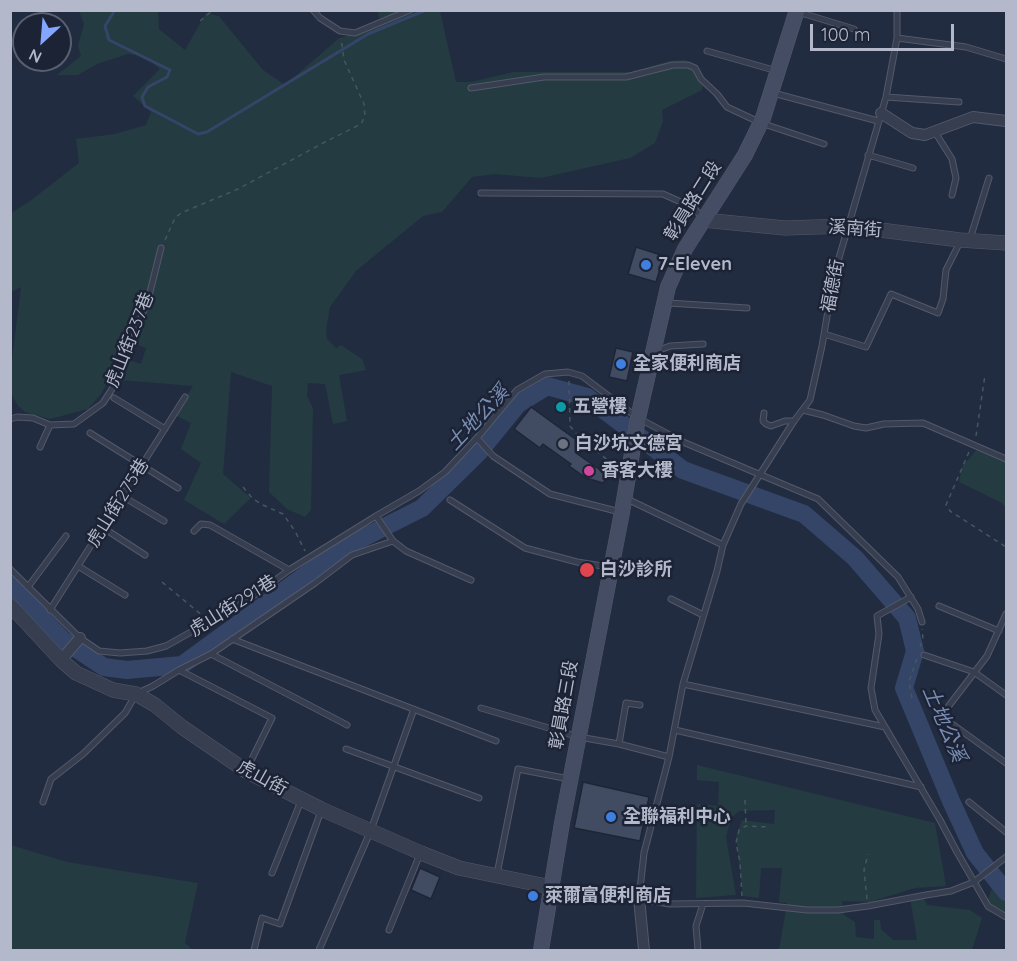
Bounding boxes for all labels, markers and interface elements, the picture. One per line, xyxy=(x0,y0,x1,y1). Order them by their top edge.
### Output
north arrow xyxy=(12,12,72,72)
scale bar xyxy=(813,12,957,50)
text: 100 m xyxy=(821,23,870,46)
text: N xyxy=(25,45,45,68)
street label: 彰員路二段 xyxy=(660,157,726,245)
street label: 溪南街 xyxy=(827,216,883,242)
place label: 7-Eleven xyxy=(658,254,732,276)
street label: 福德街 xyxy=(817,257,849,315)
marker: 7-Eleven xyxy=(639,258,653,272)
street label: 虎山街237巷 xyxy=(101,289,159,391)
place label: 全家便利商店 xyxy=(633,353,741,375)
marker: 全家便利商店 xyxy=(614,357,628,371)
water label: 土地公溪 xyxy=(442,381,514,455)
place label: 五營樓 xyxy=(573,396,627,418)
marker: 五營樓 xyxy=(554,400,568,414)
place label: 白沙坑文德宮 xyxy=(575,433,683,455)
marker: 白沙坑文德宮 xyxy=(556,437,570,451)
street label: 虎山街275巷 xyxy=(82,455,154,551)
place label: 香客大樓 xyxy=(601,460,673,482)
marker: 香客大樓 xyxy=(582,464,596,478)
place label: 白沙診所 xyxy=(600,559,672,581)
marker: 白沙診所 xyxy=(578,561,596,579)
street label: 虎山街291巷 xyxy=(185,571,281,641)
street label: 彰員路三段 xyxy=(546,659,582,751)
water label: 土地公溪 xyxy=(917,682,971,766)
street label: 虎山街 xyxy=(233,755,291,801)
place label: 全聯福利中心 xyxy=(623,806,731,828)
marker: 全聯福利中心 xyxy=(604,810,618,824)
place label: 萊爾富便利商店 xyxy=(545,885,671,907)
marker: 萊爾富便利商店 xyxy=(526,889,540,903)

